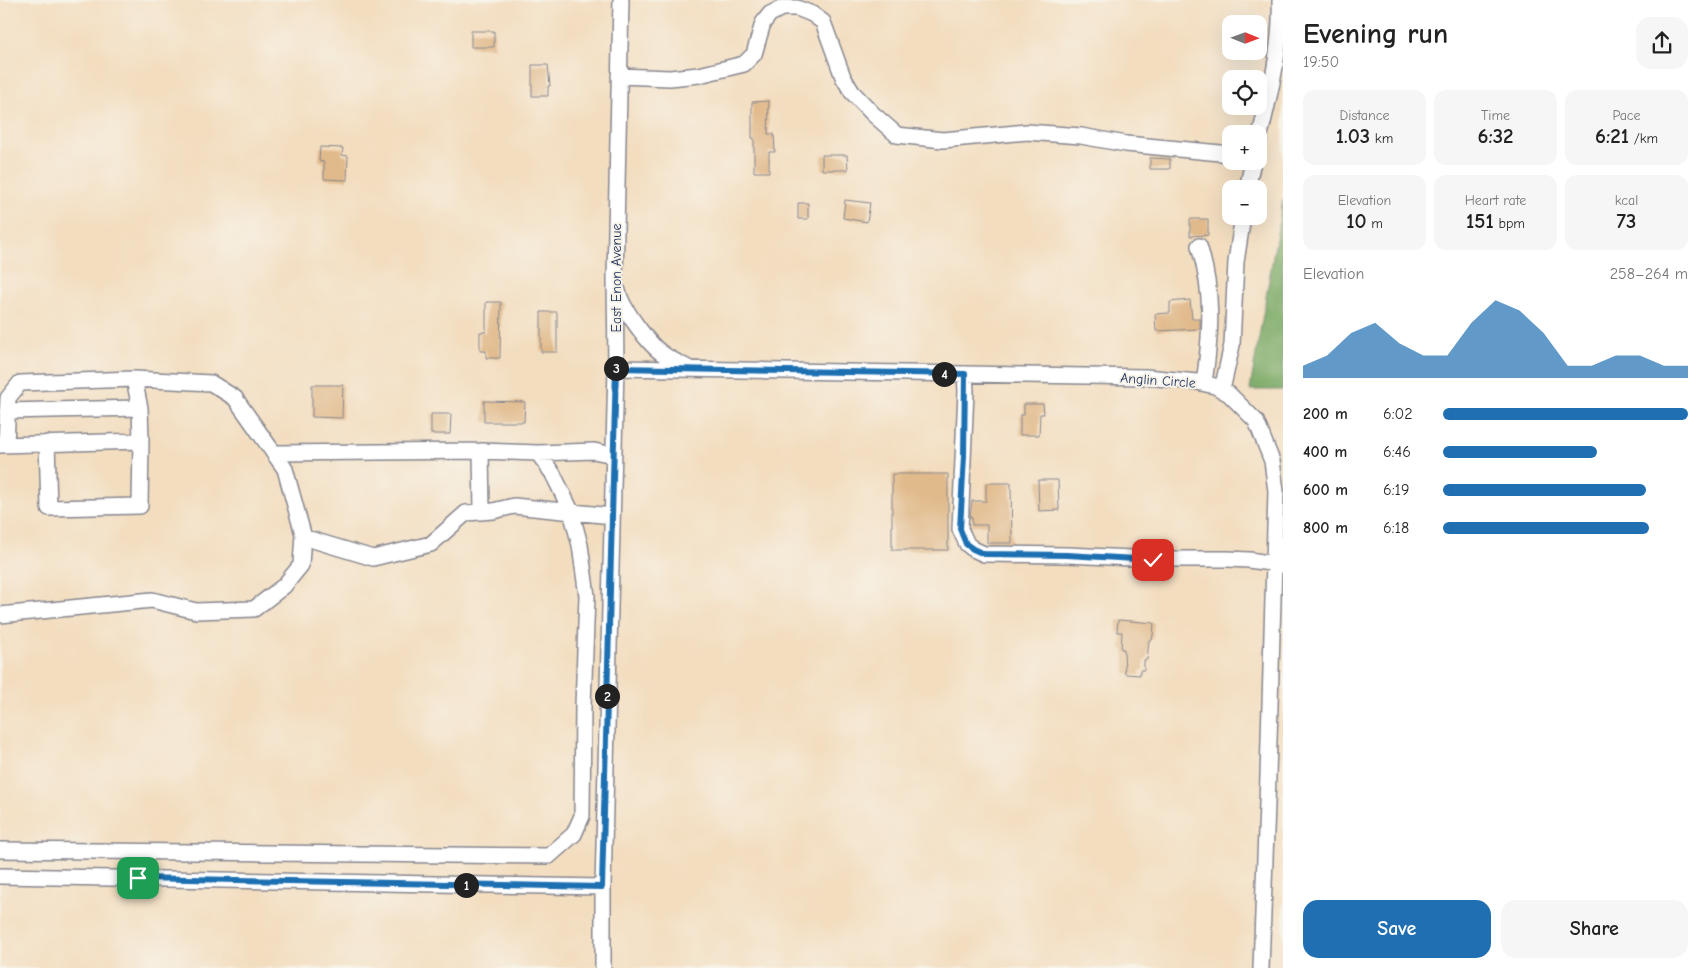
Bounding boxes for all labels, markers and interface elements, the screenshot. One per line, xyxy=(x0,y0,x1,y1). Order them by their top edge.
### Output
north arrow xyxy=(1222,15,1268,60)
map controls xyxy=(1222,15,1267,225)
button: share xyxy=(1636,17,1688,69)
text: Evening run xyxy=(1303,18,1448,50)
text: 19:50 xyxy=(1303,53,1339,71)
button: locate xyxy=(1222,70,1267,115)
text: Distance xyxy=(1339,107,1390,124)
text: Time xyxy=(1481,107,1510,124)
text: Pace xyxy=(1612,107,1641,124)
text: 1.03 xyxy=(1336,124,1370,148)
text: 6:32 xyxy=(1477,124,1514,148)
text: 6:21 xyxy=(1595,124,1629,148)
button: + xyxy=(1222,125,1267,170)
text: km xyxy=(1370,130,1393,147)
text: /km xyxy=(1629,130,1658,147)
button: − xyxy=(1222,180,1267,225)
text: Elevation xyxy=(1338,192,1391,209)
text: Heart rate xyxy=(1465,192,1526,209)
text: kcal xyxy=(1615,192,1638,209)
text: 10 xyxy=(1346,209,1367,233)
text: 151 xyxy=(1466,209,1494,233)
text: 73 xyxy=(1617,209,1636,233)
text: m xyxy=(1367,215,1383,232)
text: bpm xyxy=(1494,215,1525,232)
street label: East Enon Avenue xyxy=(608,224,625,332)
text: Elevation xyxy=(1303,265,1364,283)
text: 258–264 m xyxy=(1610,265,1688,283)
pin: 3 xyxy=(604,356,628,380)
text: 3 xyxy=(613,360,620,377)
pin: 4 xyxy=(932,362,956,386)
text: 4 xyxy=(941,366,948,383)
street label: Anglin Circle xyxy=(1120,369,1196,392)
text: 200 m xyxy=(1303,405,1348,423)
text: 6:02 xyxy=(1383,405,1413,423)
text: 400 m xyxy=(1303,443,1347,461)
text: 6:46 xyxy=(1383,443,1411,461)
text: 600 m xyxy=(1303,481,1348,499)
text: 6:19 xyxy=(1383,481,1409,499)
text: 800 m xyxy=(1303,519,1348,537)
text: 6:18 xyxy=(1383,519,1409,537)
pin xyxy=(1132,539,1174,581)
icon: check xyxy=(1139,546,1167,574)
pin: 2 xyxy=(594,684,620,708)
text: 2 xyxy=(604,688,611,705)
pin xyxy=(117,857,159,899)
icon: arrive xyxy=(124,864,152,892)
pin: 1 xyxy=(454,872,478,898)
text: 1 xyxy=(464,877,469,894)
button: Save xyxy=(1303,900,1491,958)
button: Share xyxy=(1501,900,1688,958)

